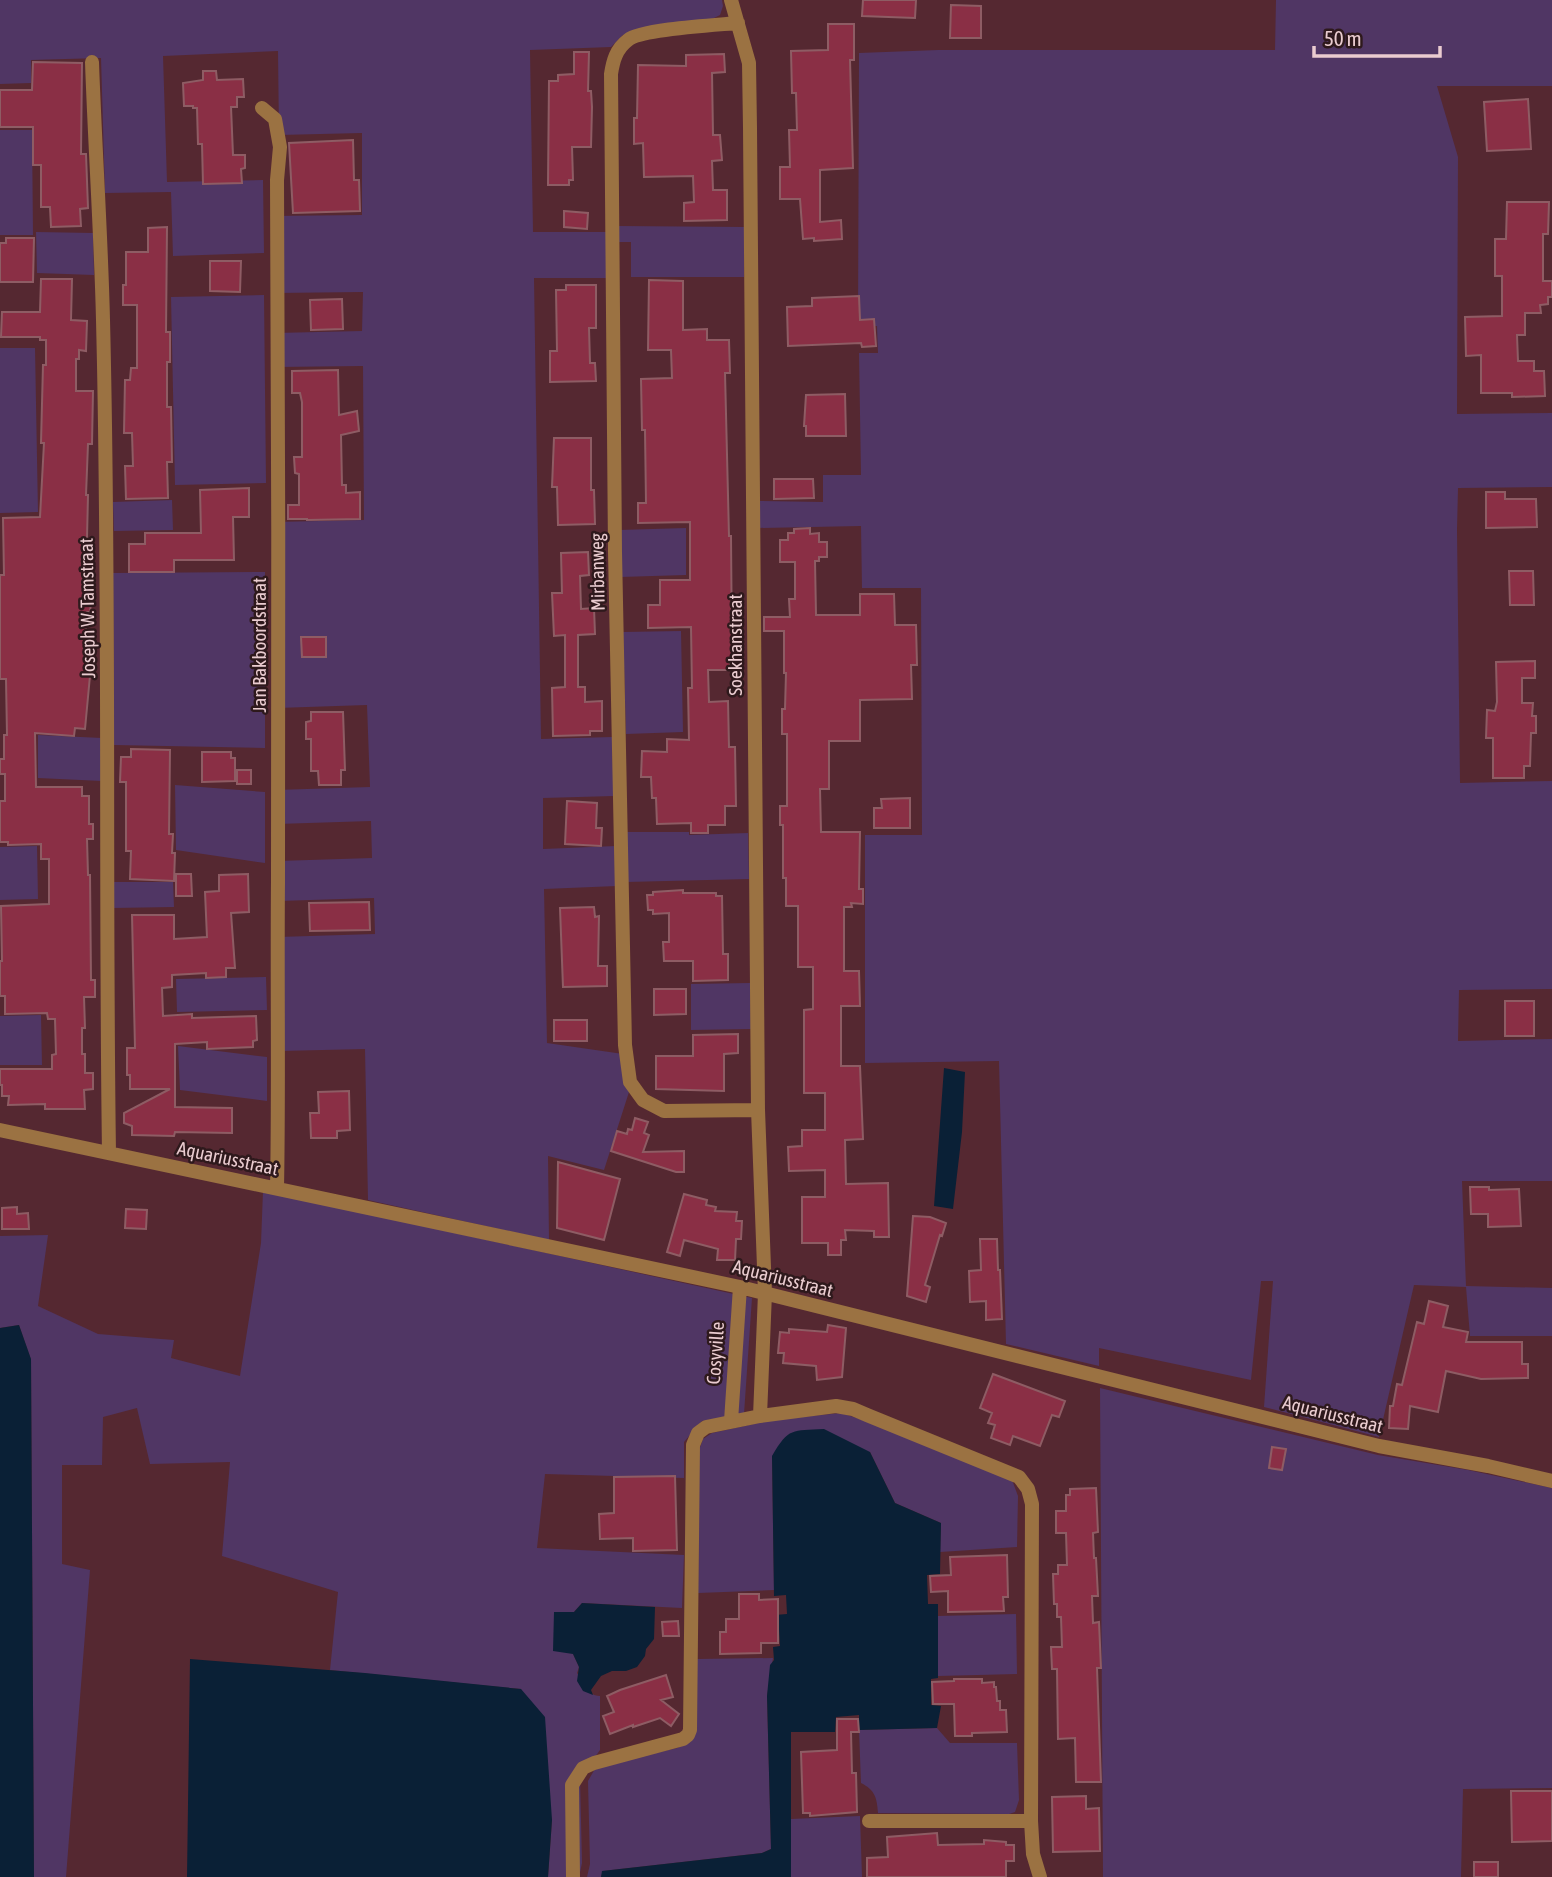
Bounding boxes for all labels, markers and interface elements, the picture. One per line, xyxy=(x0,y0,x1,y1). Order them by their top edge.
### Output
scale bar xyxy=(1314,14,1440,58)
text: 50 m xyxy=(1324,26,1362,50)
street label: Mirbanweg xyxy=(585,532,609,611)
street label: Joseph W. Tamstraat xyxy=(75,538,99,678)
street label: Jan Bakboordstraat xyxy=(248,578,270,712)
street label: Soekhanstraat xyxy=(724,594,746,696)
street label: Aquariusstraat xyxy=(175,1137,281,1179)
street label: Aquariusstraat xyxy=(730,1255,836,1301)
street label: Cosyville xyxy=(702,1321,728,1385)
street label: Aquariusstraat xyxy=(1280,1391,1386,1437)

